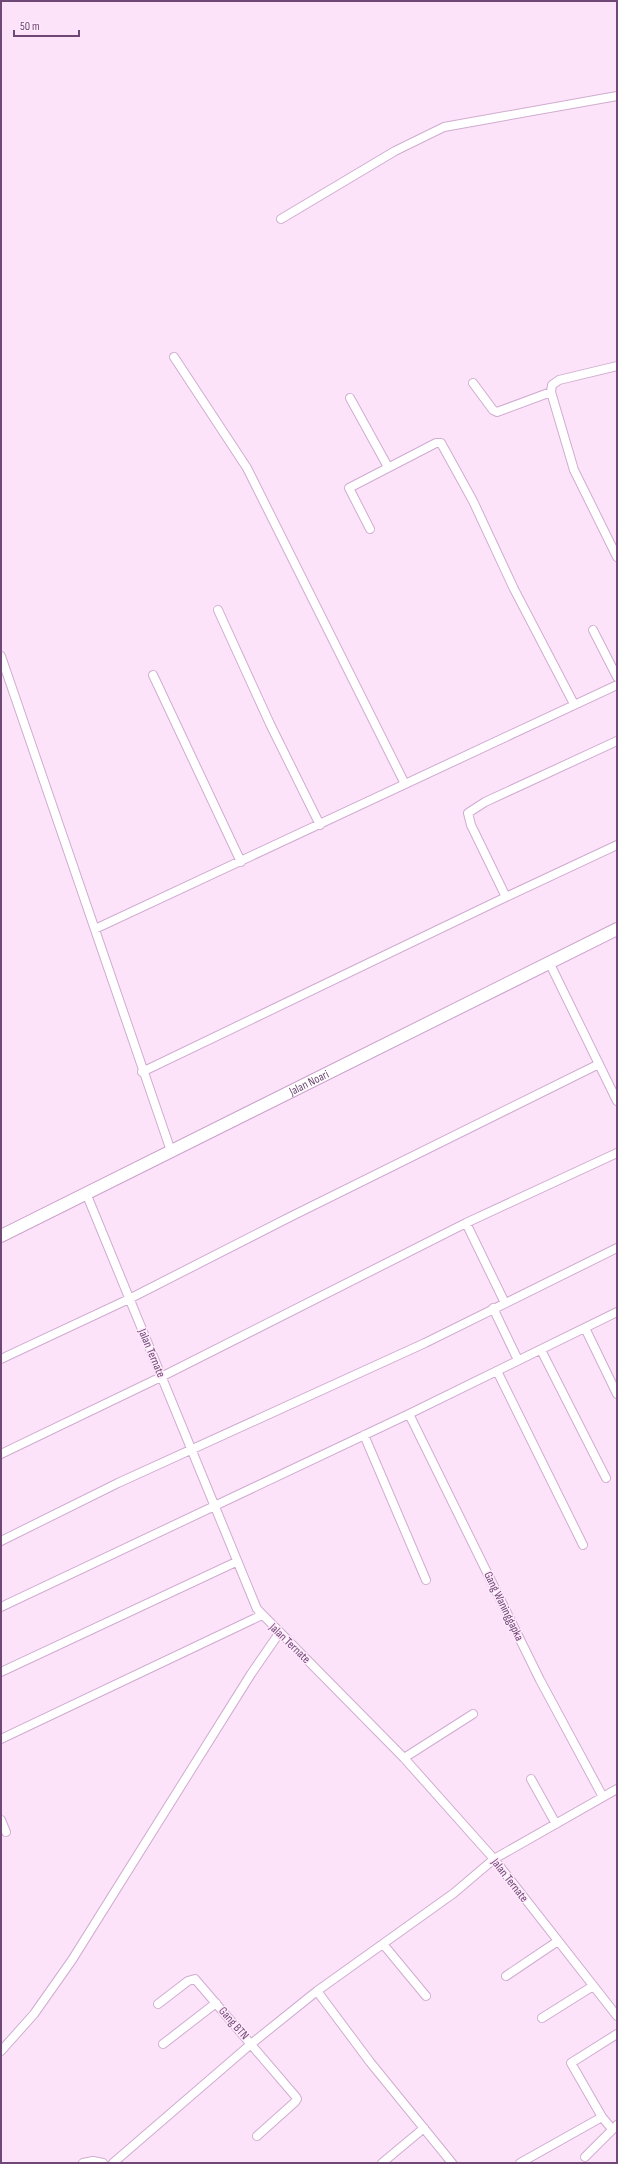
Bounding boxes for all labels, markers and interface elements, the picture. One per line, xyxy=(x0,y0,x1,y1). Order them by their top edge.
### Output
scale bar xyxy=(14,12,79,38)
text: 50 m xyxy=(20,19,40,34)
street label: Jalan Noari xyxy=(286,1067,331,1100)
street label: Jalan Ternate xyxy=(134,1326,169,1380)
street label: Gang Waninggapka xyxy=(480,1569,527,1644)
street label: Jalan Ternate xyxy=(265,1619,314,1667)
street label: Jalan Ternate xyxy=(487,1855,531,1905)
street label: Gang BTN xyxy=(215,2004,252,2043)

